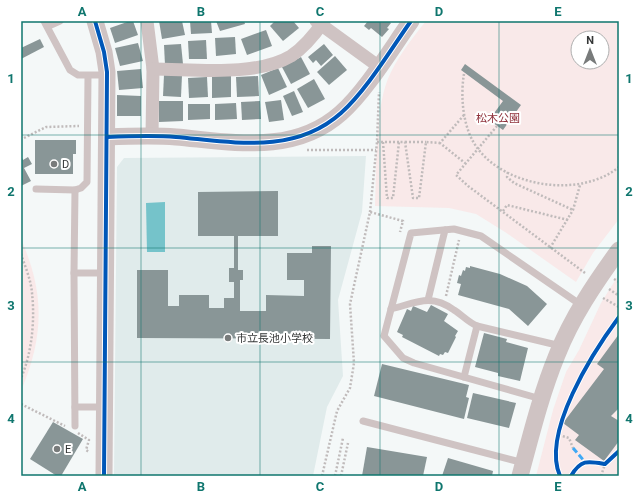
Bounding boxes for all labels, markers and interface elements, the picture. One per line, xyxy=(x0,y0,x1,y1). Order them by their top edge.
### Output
text: A xyxy=(78,4,87,19)
text: B xyxy=(197,4,205,19)
text: C xyxy=(316,4,325,19)
text: D xyxy=(435,4,443,19)
text: E xyxy=(554,4,562,19)
north arrow xyxy=(570,30,610,70)
text: N xyxy=(586,34,594,47)
text: 1 xyxy=(7,71,15,86)
text: 1 xyxy=(625,71,633,86)
park label: 松木公園 xyxy=(476,112,520,125)
place label: D xyxy=(62,158,69,171)
marker: D xyxy=(49,159,59,169)
text: 2 xyxy=(7,184,15,199)
text: 2 xyxy=(625,184,633,199)
text: 3 xyxy=(7,298,15,313)
text: 3 xyxy=(625,298,633,313)
place label: 市立長池小学校 xyxy=(236,332,313,345)
marker: 市立長池小学校 xyxy=(223,333,233,343)
text: 4 xyxy=(7,411,15,426)
text: 4 xyxy=(625,411,633,426)
place label: E xyxy=(65,443,71,456)
marker: E xyxy=(52,444,62,454)
text: A xyxy=(78,479,87,494)
text: B xyxy=(197,479,205,494)
text: C xyxy=(316,479,325,494)
text: D xyxy=(435,479,443,494)
text: E xyxy=(554,479,562,494)

